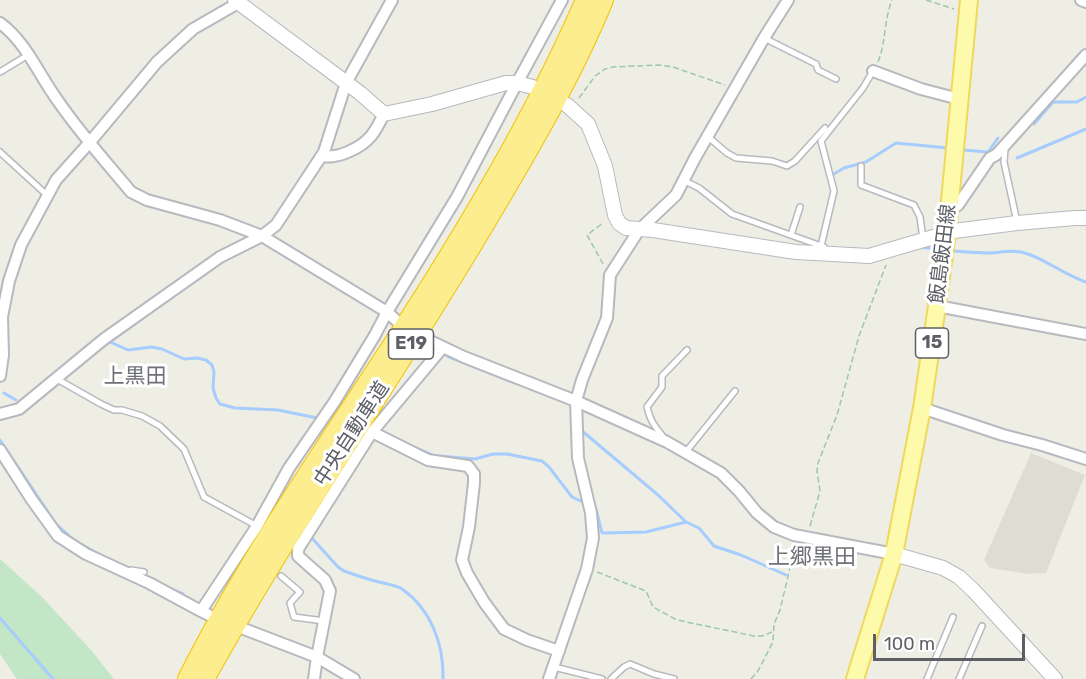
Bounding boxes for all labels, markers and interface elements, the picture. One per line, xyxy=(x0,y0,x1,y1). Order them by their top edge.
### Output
street label: 飯島飯田線 xyxy=(925,203,961,305)
road number: 15 xyxy=(916,328,948,358)
road number: E19 xyxy=(388,329,434,359)
district label: 上黒田 xyxy=(104,364,166,390)
street label: 中央自動車道 xyxy=(309,377,395,491)
district label: 上郷黒田 xyxy=(768,545,856,571)
scale bar xyxy=(876,622,1028,660)
text: 100 m xyxy=(884,633,935,655)

